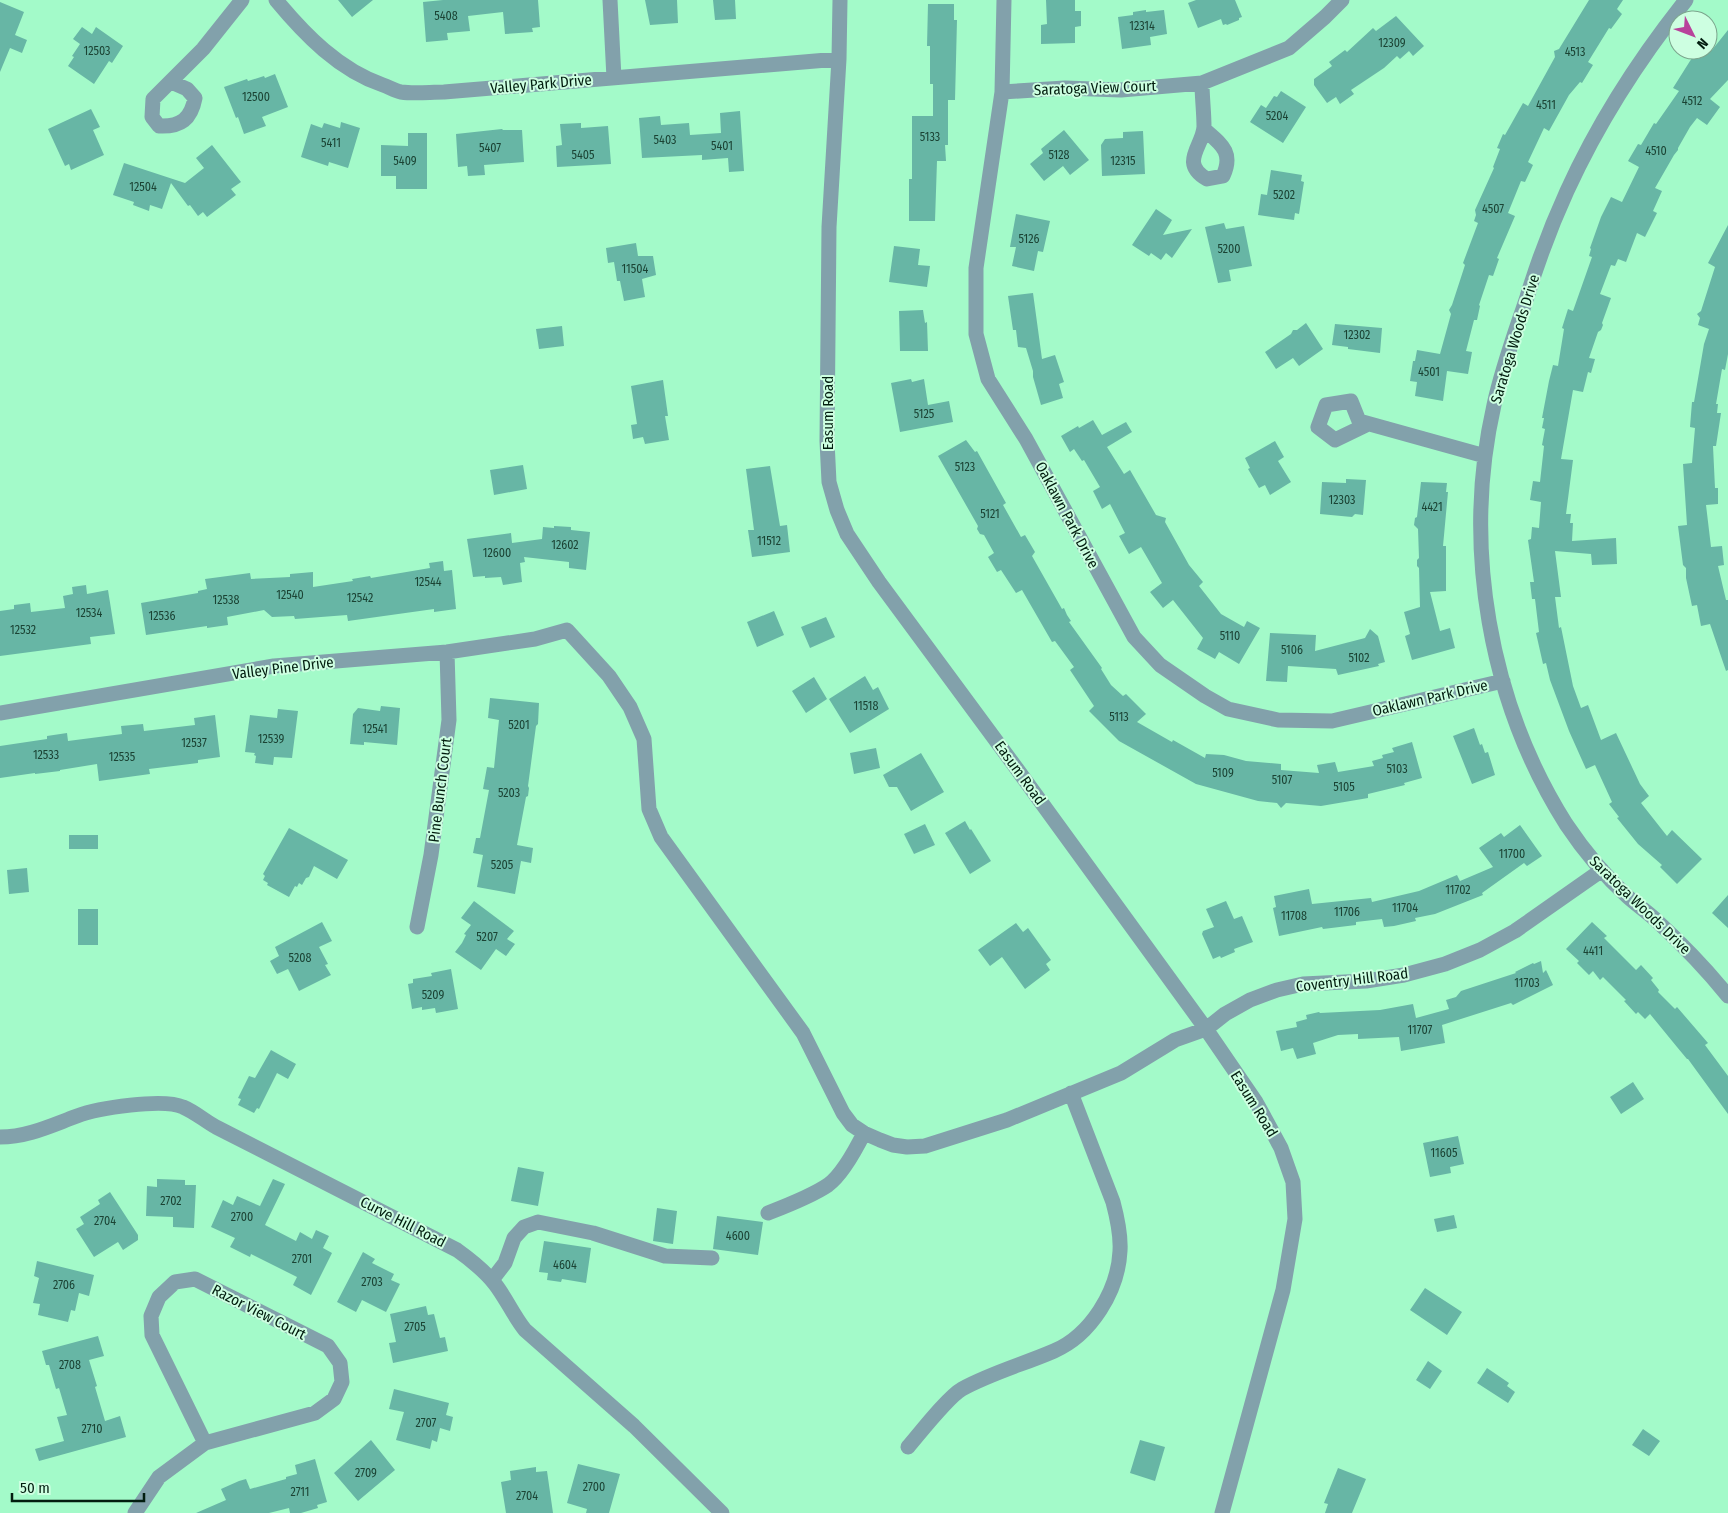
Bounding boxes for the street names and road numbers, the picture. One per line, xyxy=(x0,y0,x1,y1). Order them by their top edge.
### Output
street label: Valley Park Drive xyxy=(490,71,592,97)
street label: Saratoga View Court xyxy=(1033,77,1157,99)
street label: Saratoga Woods Drive xyxy=(1487,272,1543,406)
street label: Easum Road xyxy=(819,376,837,450)
street label: Oaklawn Park Drive xyxy=(1031,459,1103,571)
street label: Valley Pine Drive xyxy=(231,653,335,683)
street label: Oaklawn Park Drive xyxy=(1371,676,1489,720)
street label: Pine Bunch Court xyxy=(425,736,455,843)
street label: Easum Road xyxy=(991,738,1049,808)
street label: Saratoga Woods Drive xyxy=(1586,852,1694,958)
street label: Coventry Hill Road xyxy=(1295,964,1409,996)
street label: Easum Road xyxy=(1227,1068,1281,1140)
street label: Curve Hill Road xyxy=(357,1193,449,1251)
street label: Razor View Court xyxy=(209,1281,309,1343)

